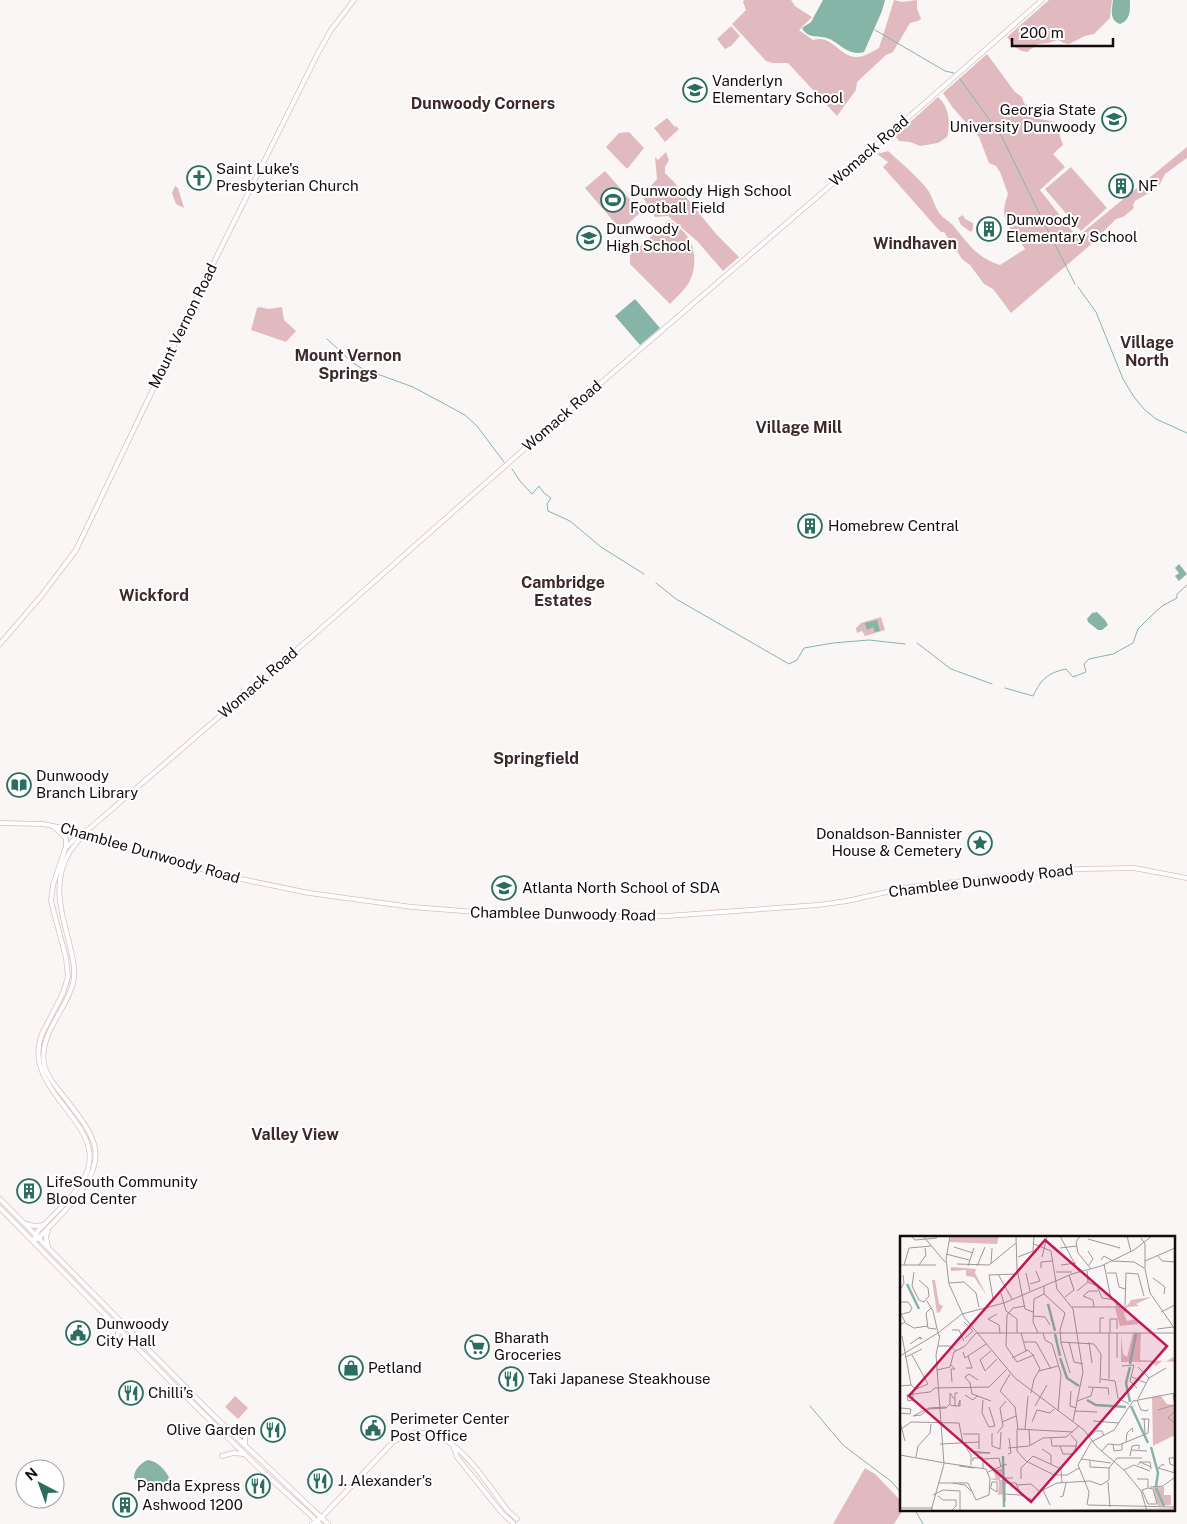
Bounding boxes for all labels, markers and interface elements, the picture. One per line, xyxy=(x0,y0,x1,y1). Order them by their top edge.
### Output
scale bar xyxy=(1012,15,1113,47)
text: 200 m xyxy=(1020,24,1064,41)
place label: Vanderlyn Elementary School xyxy=(712,72,844,106)
school or university icon: Vanderlyn Elementary School xyxy=(682,77,708,103)
district label: Dunwoody Corners xyxy=(411,94,555,113)
place label: Georgia State University Dunwoody xyxy=(950,101,1096,135)
school or university icon: Georgia State University Dunwoody xyxy=(1101,106,1127,132)
street label: Womack Road xyxy=(826,112,912,190)
place label: Saint Luke's Presbyterian Church xyxy=(216,160,359,194)
church icon: Saint Luke's Presbyterian Church xyxy=(186,165,212,191)
building icon: NF xyxy=(1108,173,1134,199)
place label: NF xyxy=(1138,177,1158,194)
place label: Dunwoody High School Football Field xyxy=(630,182,792,216)
sports icon: Dunwoody High School Football Field xyxy=(600,187,626,213)
place label: Dunwoody Elementary School xyxy=(1006,211,1138,245)
building icon: Dunwoody Elementary School xyxy=(976,216,1002,242)
place label: Dunwoody High School xyxy=(606,220,691,254)
school or university icon: Dunwoody High School xyxy=(576,225,602,251)
district label: Windhaven xyxy=(873,234,957,253)
street label: Mount Vernon Road xyxy=(145,261,220,391)
district label: Village North xyxy=(1120,333,1174,370)
district label: Mount Vernon Springs xyxy=(295,346,401,383)
street label: Womack Road xyxy=(519,377,605,455)
district label: Village Mill xyxy=(756,418,842,437)
building icon: Homebrew Central xyxy=(797,513,823,539)
place label: Homebrew Central xyxy=(828,517,959,534)
district label: Cambridge Estates xyxy=(521,573,605,610)
district label: Wickford xyxy=(119,586,189,605)
street label: Womack Road xyxy=(215,644,301,722)
district label: Springfield xyxy=(493,749,579,768)
place label: Dunwoody Branch Library xyxy=(36,767,138,801)
library icon: Dunwoody Branch Library xyxy=(6,772,32,798)
street label: Chamblee Dunwoody Road xyxy=(58,819,242,886)
place label: Donaldson-Bannister House & Cemetery xyxy=(816,825,962,859)
place icon: Donaldson-Bannister House & Cemetery xyxy=(967,830,993,856)
street label: Chamblee Dunwoody Road xyxy=(888,861,1074,900)
school or university icon: Atlanta North School of SDA xyxy=(491,875,517,901)
place label: Atlanta North School of SDA xyxy=(522,879,720,896)
street label: Chamblee Dunwoody Road xyxy=(470,903,656,924)
district label: Valley View xyxy=(251,1125,339,1144)
place label: LifeSouth Community Blood Center xyxy=(46,1173,198,1207)
building icon: LifeSouth Community Blood Center xyxy=(16,1178,42,1204)
inset map xyxy=(900,1236,1174,1512)
place label: Dunwoody City Hall xyxy=(96,1315,169,1349)
public building icon: Dunwoody City Hall xyxy=(65,1320,91,1346)
place label: Bharath Groceries xyxy=(494,1329,561,1363)
supermarket icon: Bharath Groceries xyxy=(464,1334,490,1360)
shop icon: Petland xyxy=(338,1355,364,1381)
place label: Petland xyxy=(368,1359,422,1376)
restaurant icon: Taki Japanese Steakhouse xyxy=(498,1366,524,1392)
place label: Taki Japanese Steakhouse xyxy=(528,1370,710,1387)
restaurant icon: Chilli’s xyxy=(118,1380,144,1406)
place label: Chilli’s xyxy=(148,1384,193,1401)
place label: Perimeter Center Post Office xyxy=(390,1410,510,1444)
public building icon: Perimeter Center Post Office xyxy=(360,1415,386,1441)
restaurant icon: Olive Garden xyxy=(260,1417,286,1443)
place label: Olive Garden xyxy=(166,1421,256,1438)
north arrow xyxy=(15,1459,65,1509)
text: N xyxy=(22,1465,41,1484)
restaurant icon: J. Alexander's xyxy=(307,1468,333,1494)
place label: J. Alexander's xyxy=(338,1472,432,1489)
restaurant icon: Panda Express xyxy=(245,1473,271,1499)
place label: Panda Express xyxy=(137,1477,240,1494)
building icon: Ashwood 1200 xyxy=(112,1492,138,1518)
place label: Ashwood 1200 xyxy=(142,1496,243,1513)

